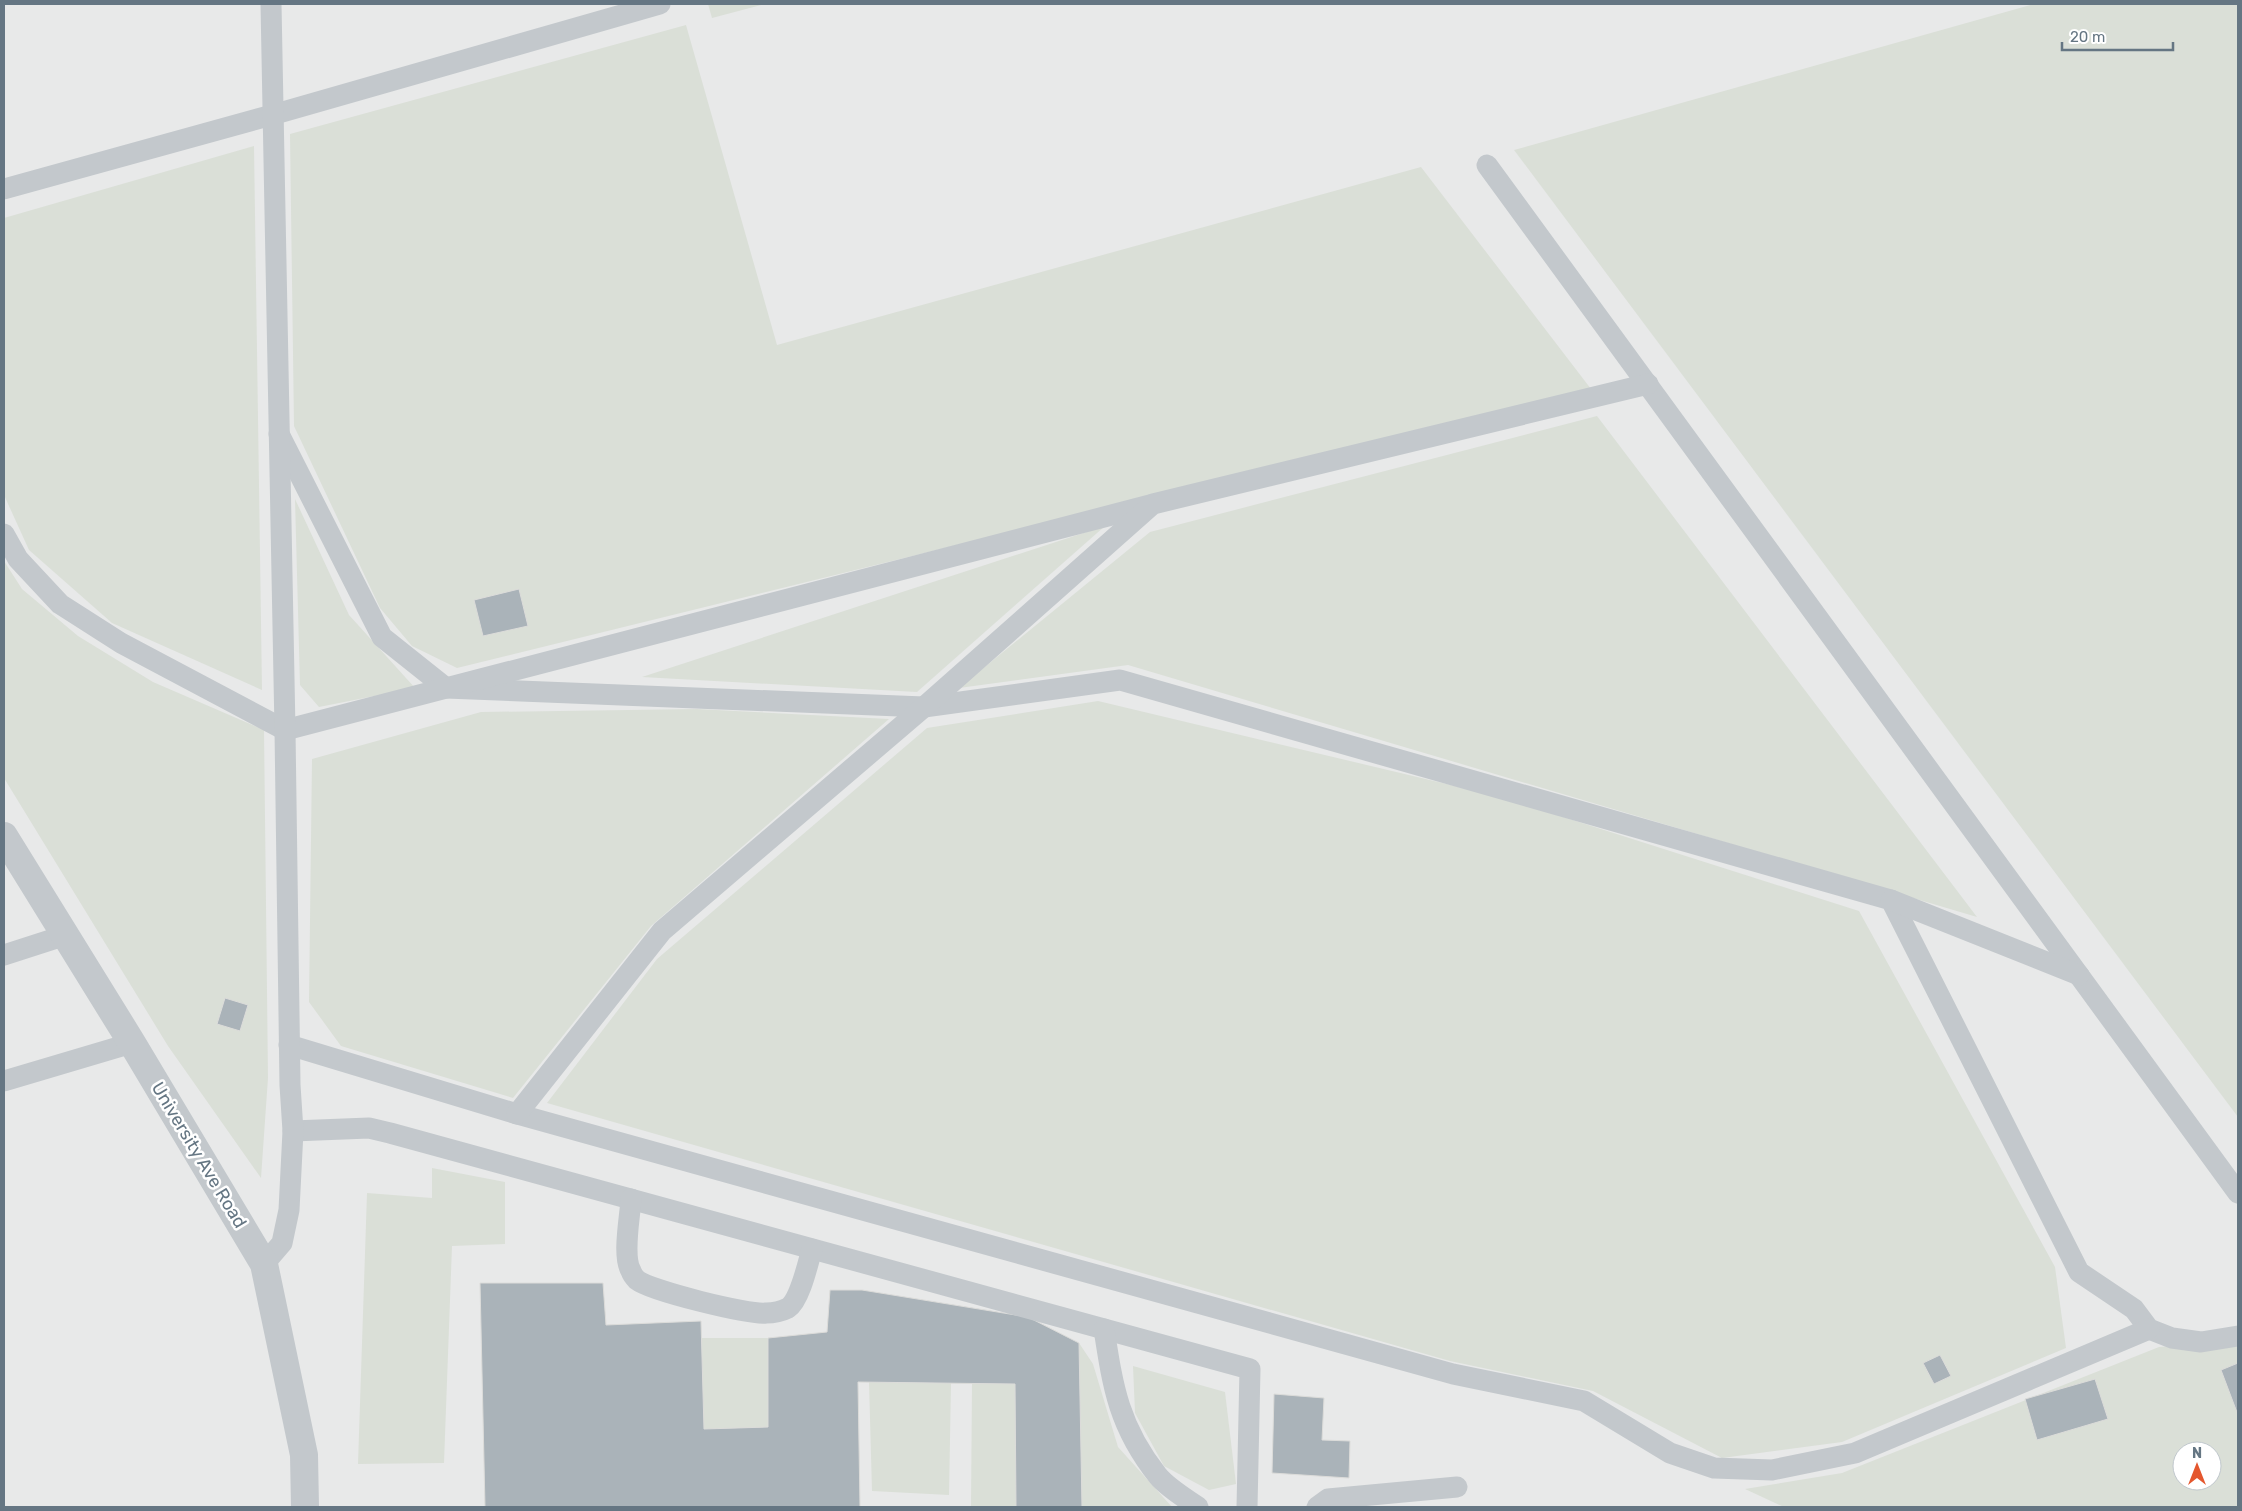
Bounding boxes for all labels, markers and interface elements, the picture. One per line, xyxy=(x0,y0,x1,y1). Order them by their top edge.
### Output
scale bar xyxy=(2062,20,2173,52)
text: 20 m xyxy=(2070,28,2105,46)
street label: University Ave Road xyxy=(147,1078,251,1232)
north arrow xyxy=(2172,1441,2222,1491)
text: N xyxy=(2192,1445,2202,1462)

